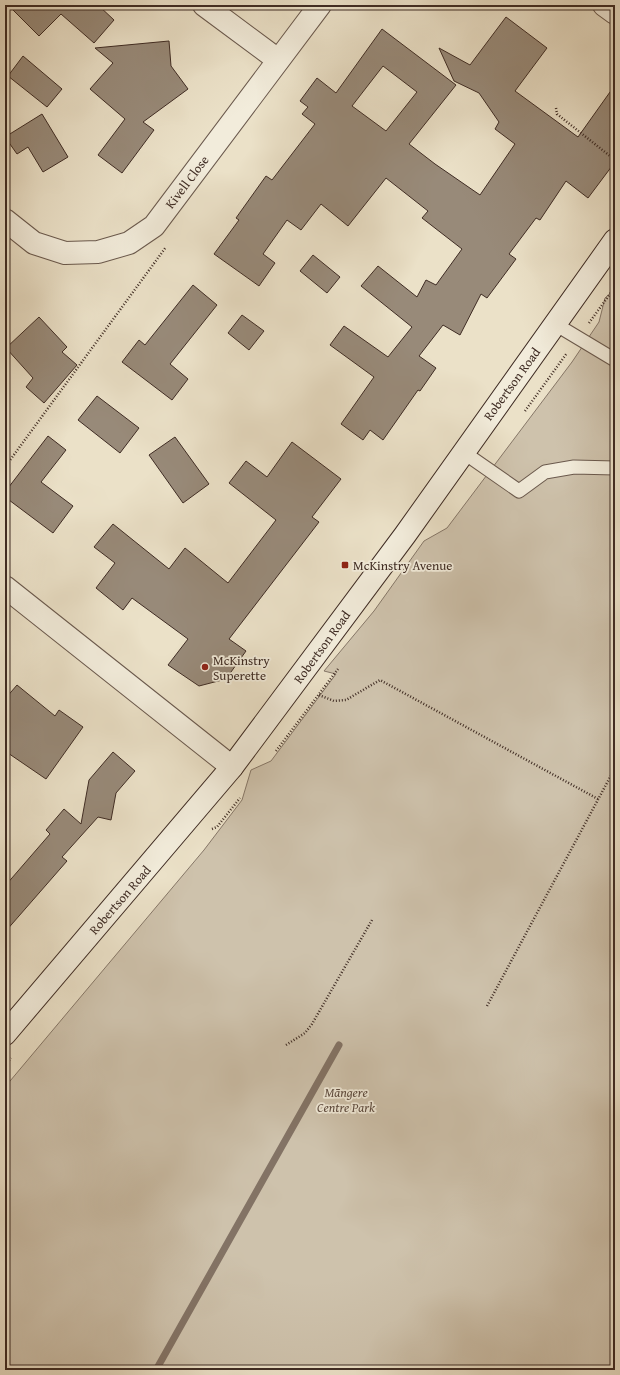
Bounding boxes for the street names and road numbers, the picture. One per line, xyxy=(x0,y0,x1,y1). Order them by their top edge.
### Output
street label: Kivell Close xyxy=(161,151,213,213)
street label: Robertson Road xyxy=(479,344,545,424)
street label: Robertson Road xyxy=(289,607,355,687)
street label: Robertson Road xyxy=(85,861,155,939)

